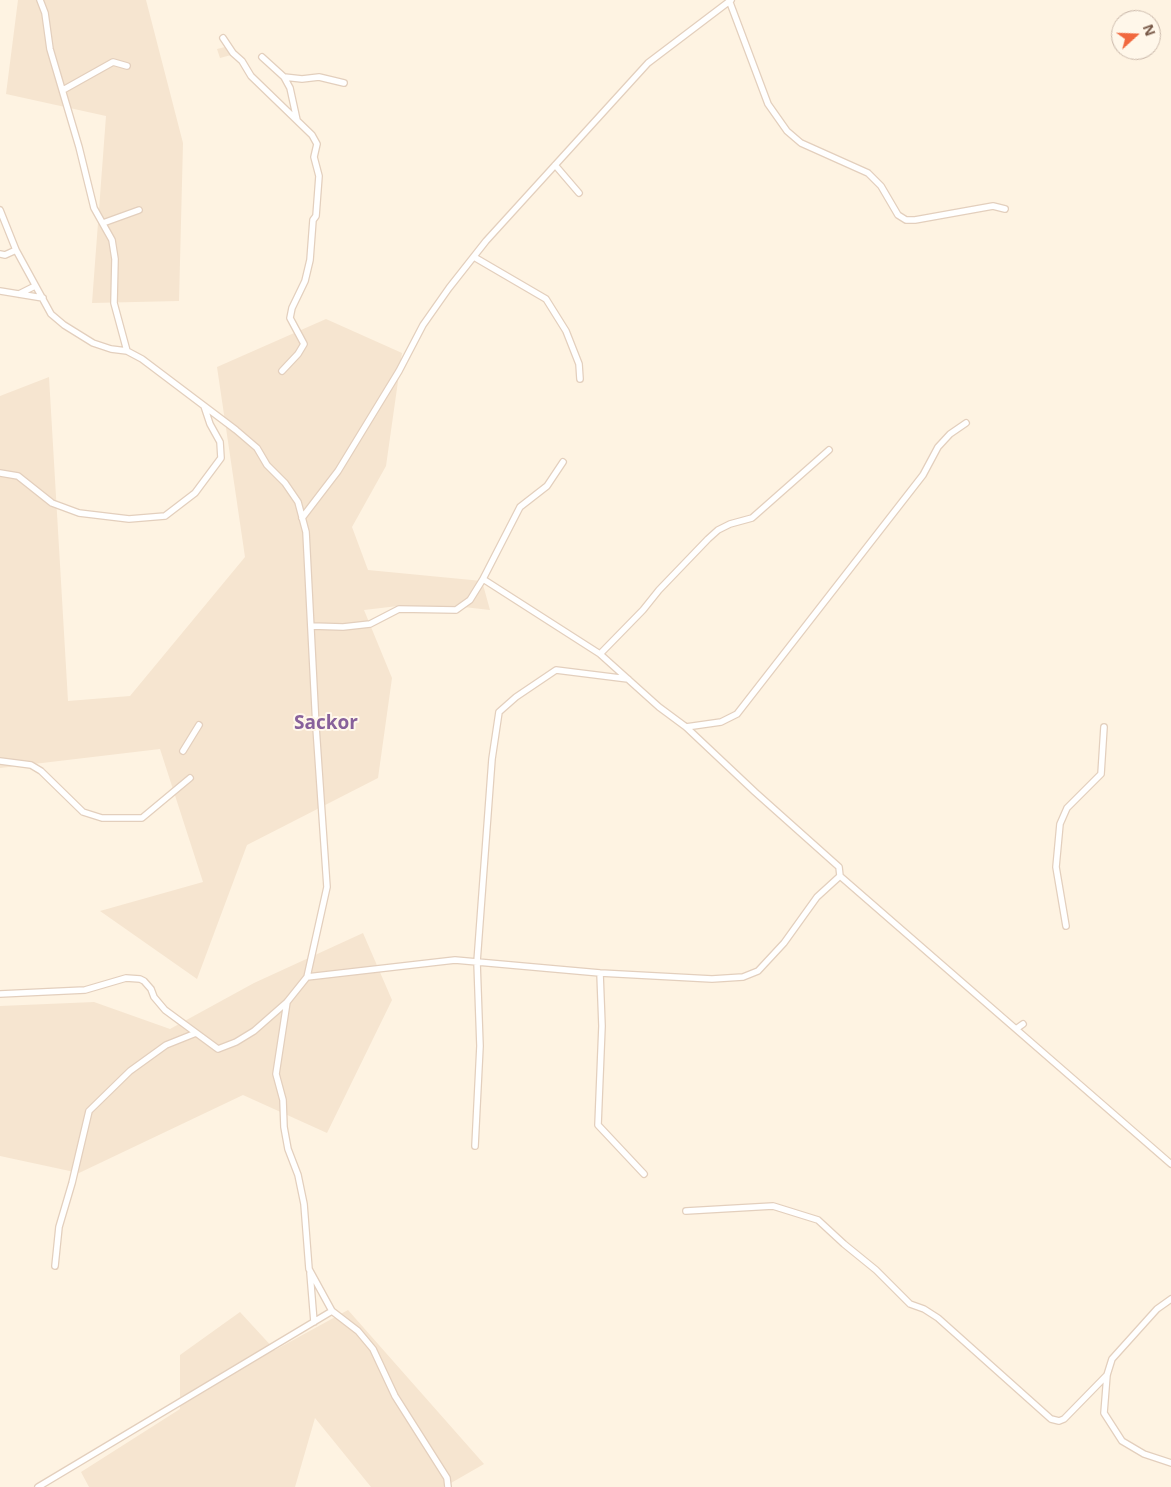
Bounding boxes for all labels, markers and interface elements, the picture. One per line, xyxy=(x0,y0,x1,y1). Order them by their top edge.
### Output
north arrow xyxy=(1111,10,1161,60)
text: N xyxy=(1139,21,1160,39)
district label: Sackor xyxy=(294,713,358,735)

